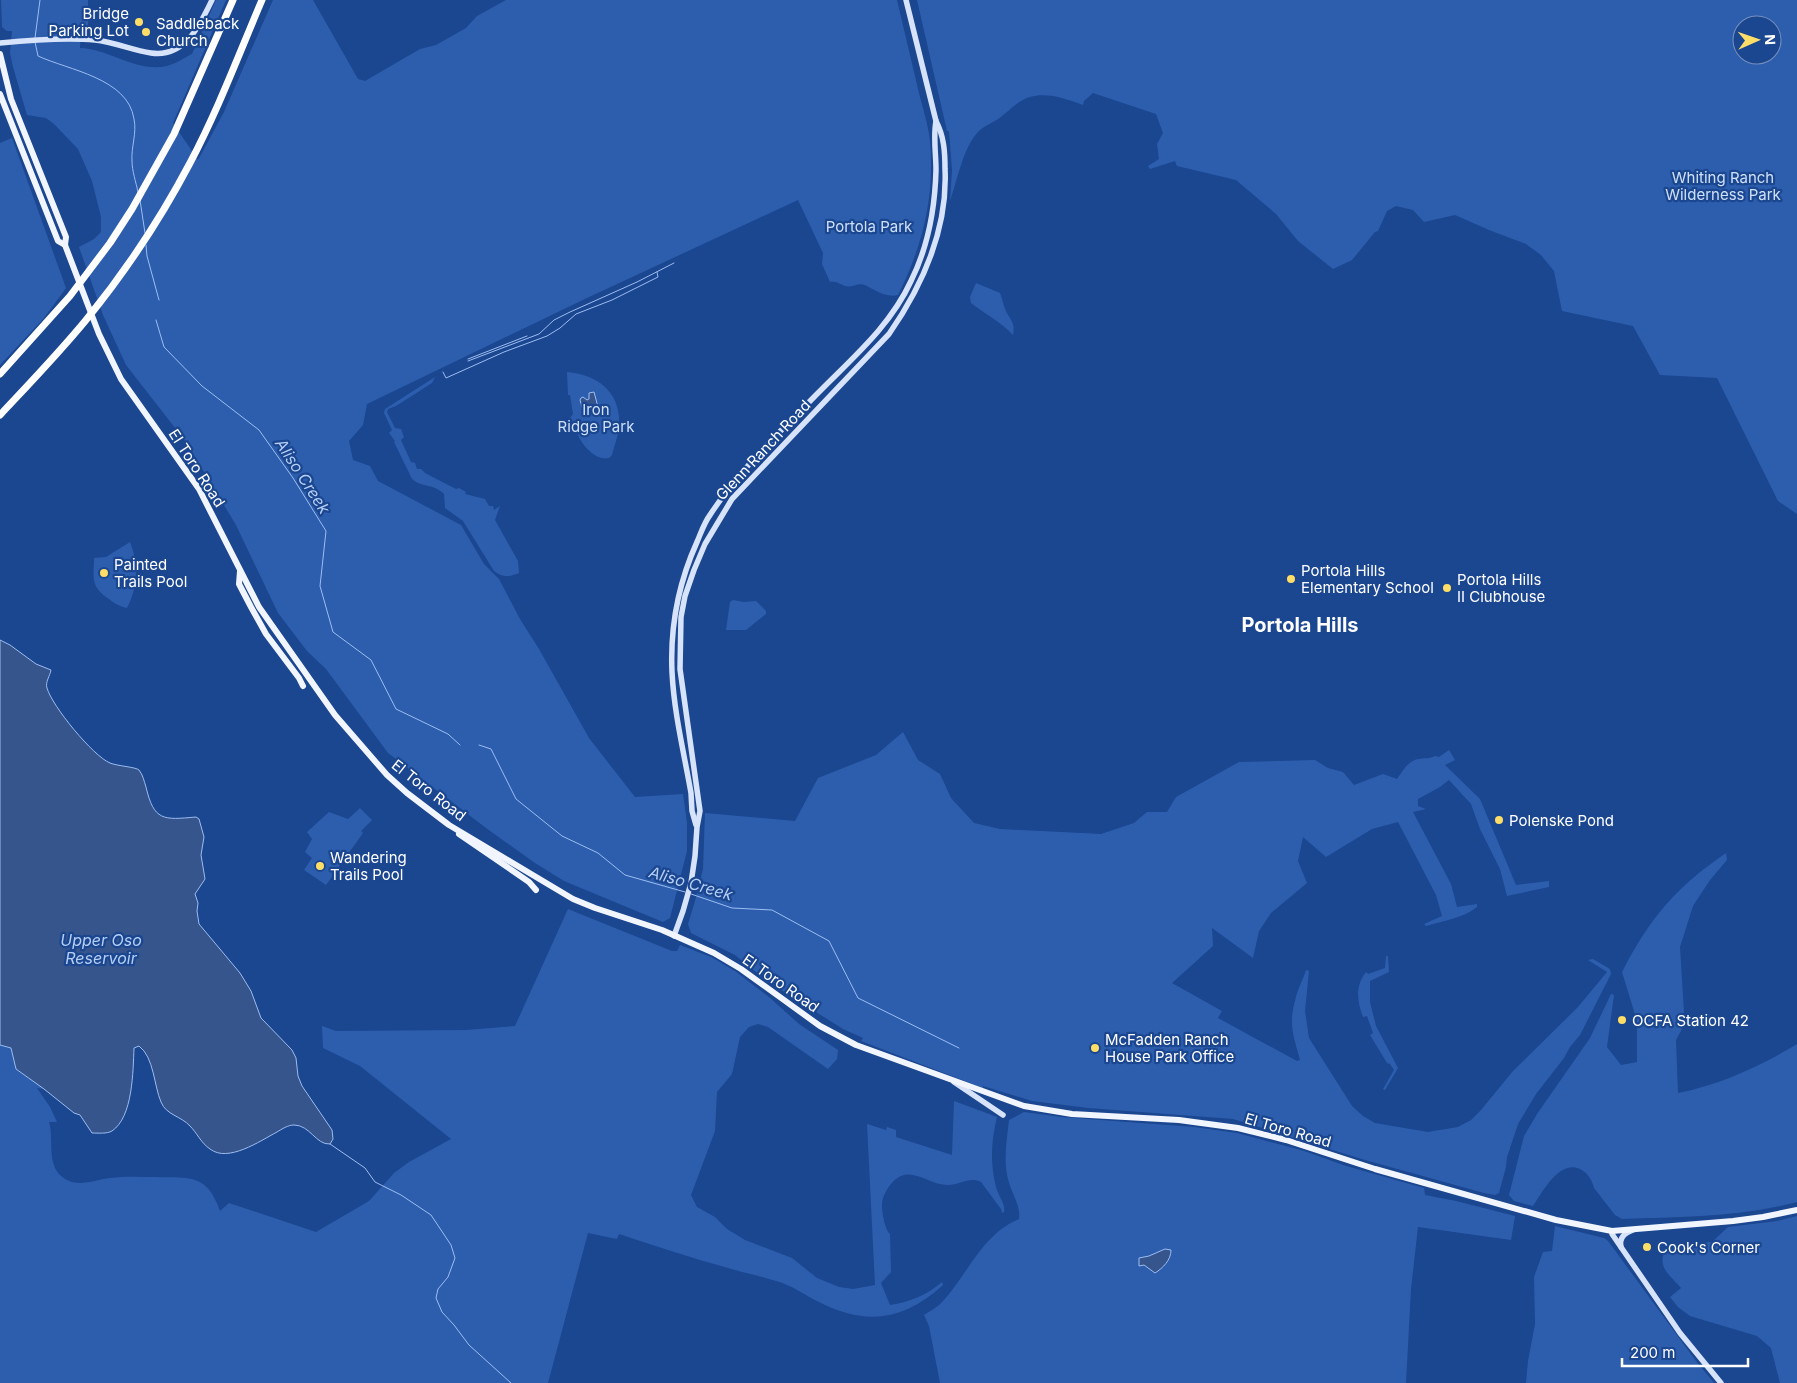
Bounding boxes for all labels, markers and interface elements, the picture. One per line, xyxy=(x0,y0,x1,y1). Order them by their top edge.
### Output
place label: Bridge Parking Lot xyxy=(49,4,129,40)
place label: Saddleback Church xyxy=(156,14,240,50)
north arrow xyxy=(1732,15,1782,65)
marker: Bridge Parking Lot xyxy=(133,16,145,28)
marker: Saddleback Church xyxy=(140,26,152,38)
text: N xyxy=(1762,34,1779,45)
park label: Whiting Ranch Wilderness Park xyxy=(1665,168,1782,204)
park label: Portola Park xyxy=(826,217,913,236)
street label: Glenn Ranch Road xyxy=(712,396,814,504)
park label: Iron Ridge Park xyxy=(558,400,635,436)
street label: El Toro Road xyxy=(165,425,229,511)
water label: Aliso Creek xyxy=(271,434,335,518)
place label: Painted Trails Pool xyxy=(114,555,187,591)
place label: Portola Hills Elementary School xyxy=(1301,561,1434,597)
marker: Painted Trails Pool xyxy=(98,567,110,579)
place label: Portola Hills II Clubhouse xyxy=(1457,570,1545,606)
marker: Portola Hills Elementary School xyxy=(1285,573,1297,585)
marker: Portola Hills II Clubhouse xyxy=(1441,582,1453,594)
district label: Portola Hills xyxy=(1241,613,1359,637)
street label: El Toro Road xyxy=(388,755,470,825)
place label: Polenske Pond xyxy=(1509,811,1614,830)
marker: Polenske Pond xyxy=(1493,814,1505,826)
place label: Wandering Trails Pool xyxy=(330,848,407,884)
marker: Wandering Trails Pool xyxy=(314,860,326,872)
water label: Aliso Creek xyxy=(646,861,735,905)
water label: Upper Oso Reservoir xyxy=(60,930,142,968)
street label: El Toro Road xyxy=(739,950,823,1016)
place label: OCFA Station 42 xyxy=(1632,1011,1749,1030)
marker: OCFA Station 42 xyxy=(1616,1014,1628,1026)
place label: McFadden Ranch House Park Office xyxy=(1105,1030,1234,1066)
marker: McFadden Ranch House Park Office xyxy=(1089,1042,1101,1054)
street label: El Toro Road xyxy=(1243,1109,1333,1151)
place label: Cook's Corner xyxy=(1657,1238,1760,1257)
marker: Cook's Corner xyxy=(1641,1241,1653,1253)
scale bar xyxy=(1622,1336,1748,1368)
text: 200 m xyxy=(1630,1343,1675,1362)

